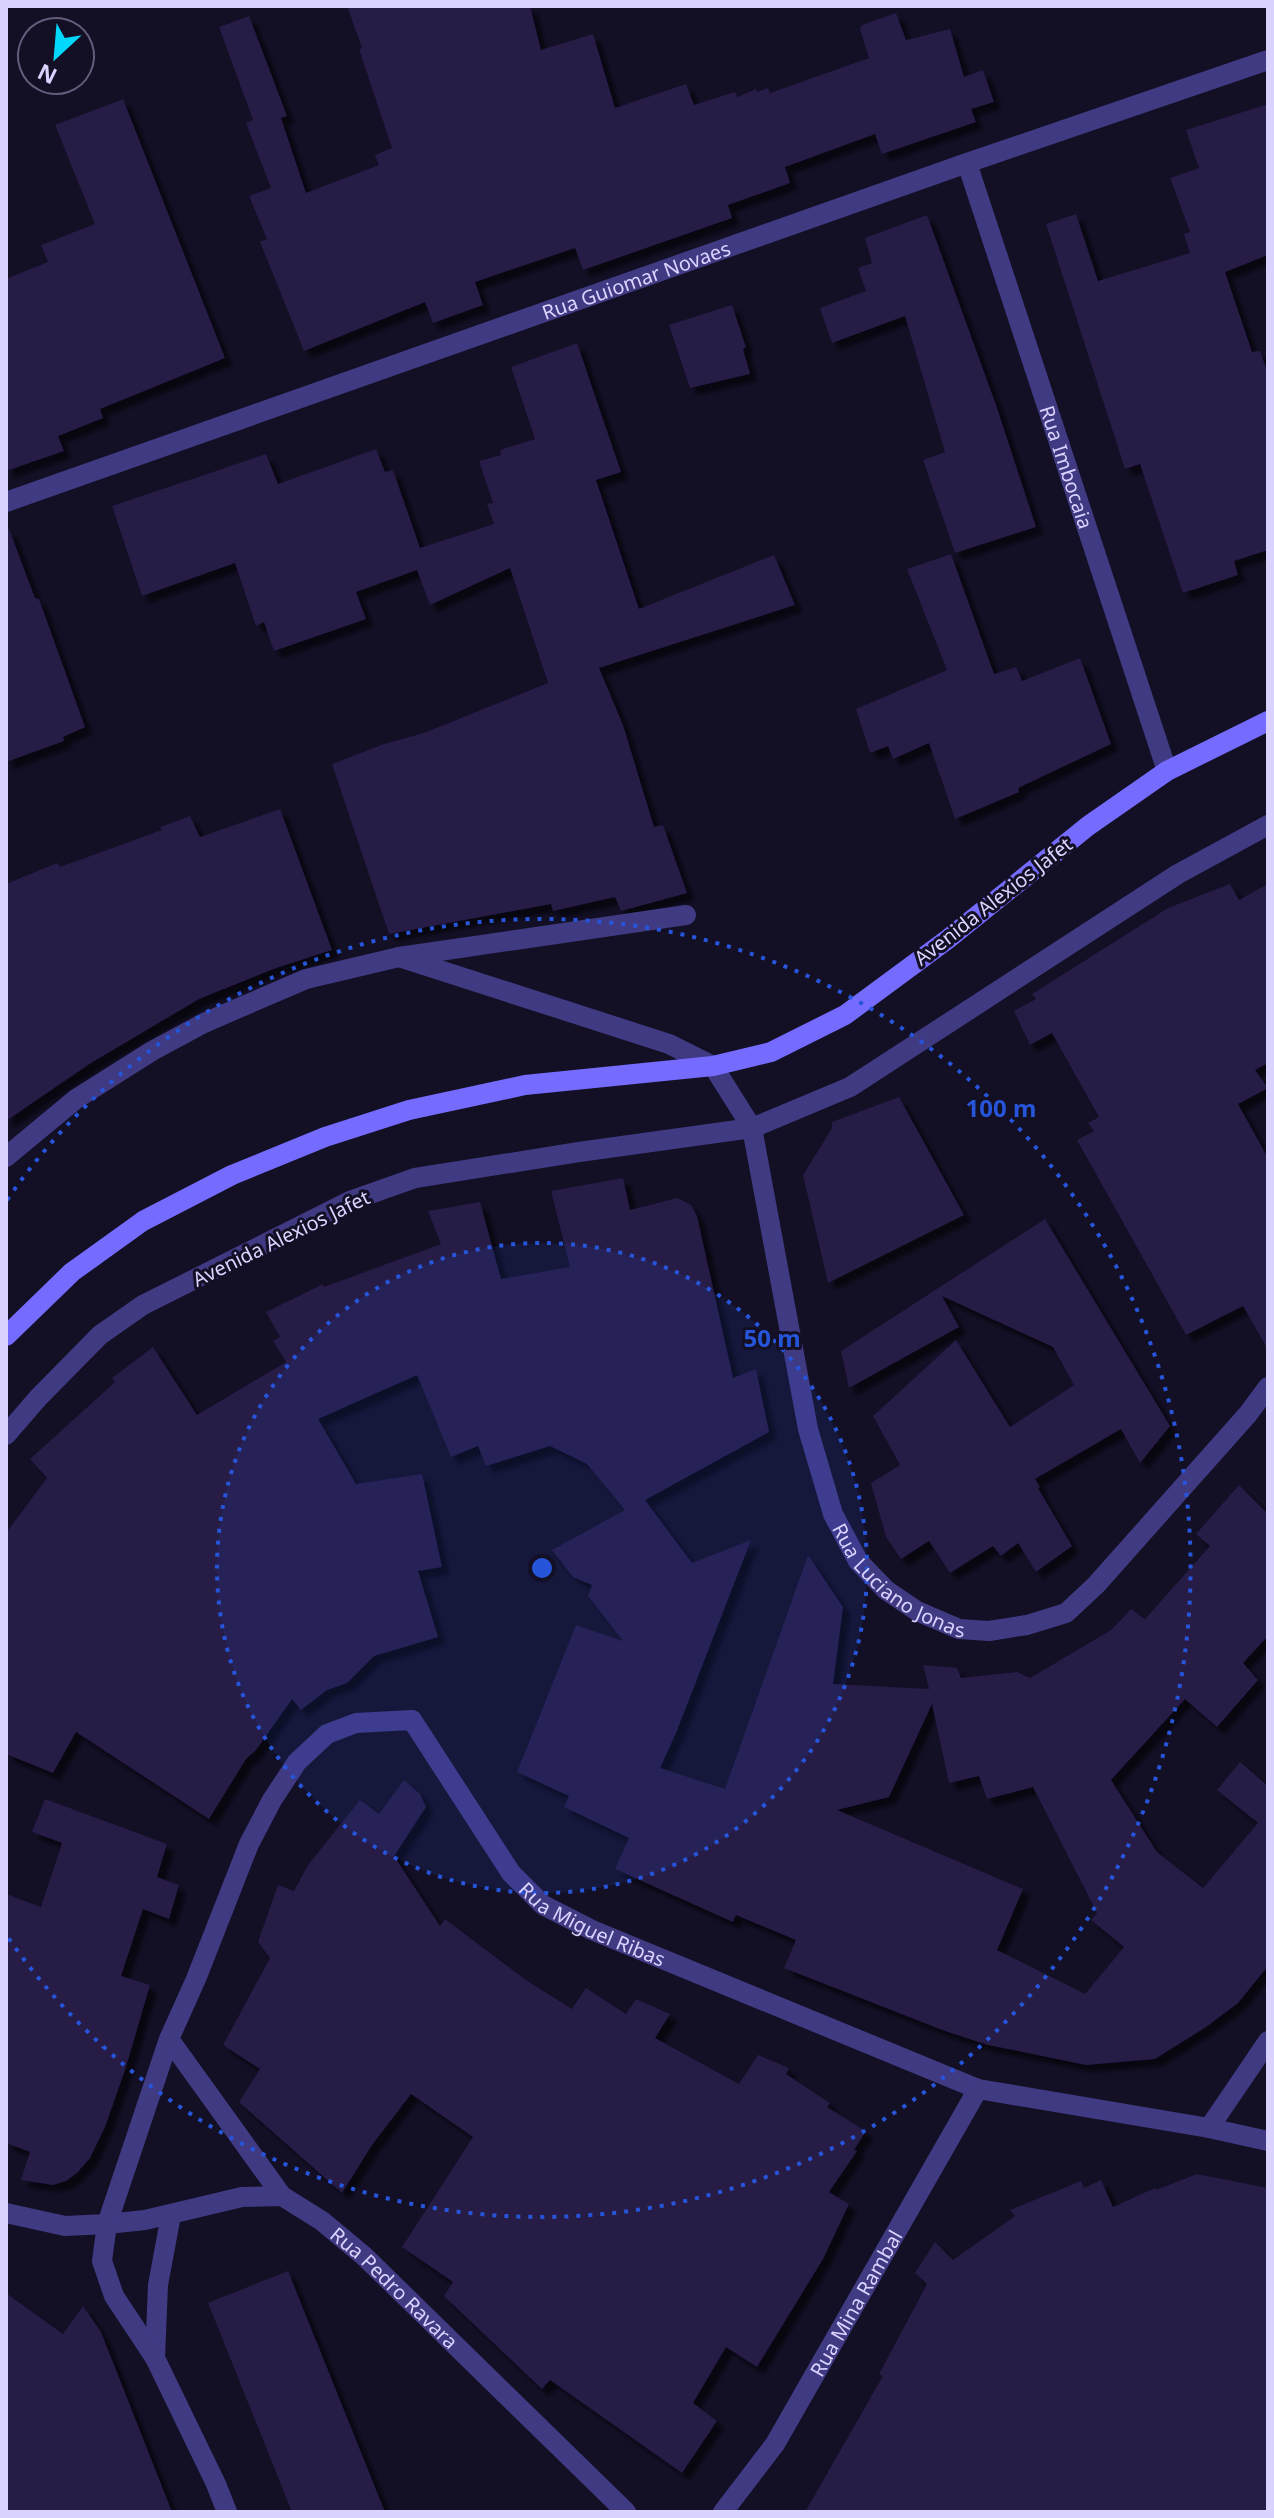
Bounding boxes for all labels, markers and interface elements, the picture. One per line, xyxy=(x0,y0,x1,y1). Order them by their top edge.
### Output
north arrow xyxy=(16,16,96,96)
text: N xyxy=(32,57,61,92)
street label: Rua Guiomar Novaes xyxy=(538,234,734,325)
street label: Rua Imbocaia xyxy=(1034,402,1100,532)
street label: Avenida Alexios Jafet xyxy=(908,831,1078,971)
text: 100 m xyxy=(966,1091,1036,1124)
street label: Avenida Alexios Jafet xyxy=(188,1183,374,1293)
text: 50 m xyxy=(743,1321,801,1354)
street label: Rua Luciano Jonas xyxy=(827,1518,966,1643)
centre of rings xyxy=(528,1554,556,1582)
street label: Rua Miguel Ribas xyxy=(513,1875,670,1972)
street label: Rua Pedro Ravara xyxy=(325,2220,464,2354)
street label: Rua Mina Rambal xyxy=(803,2225,908,2381)

